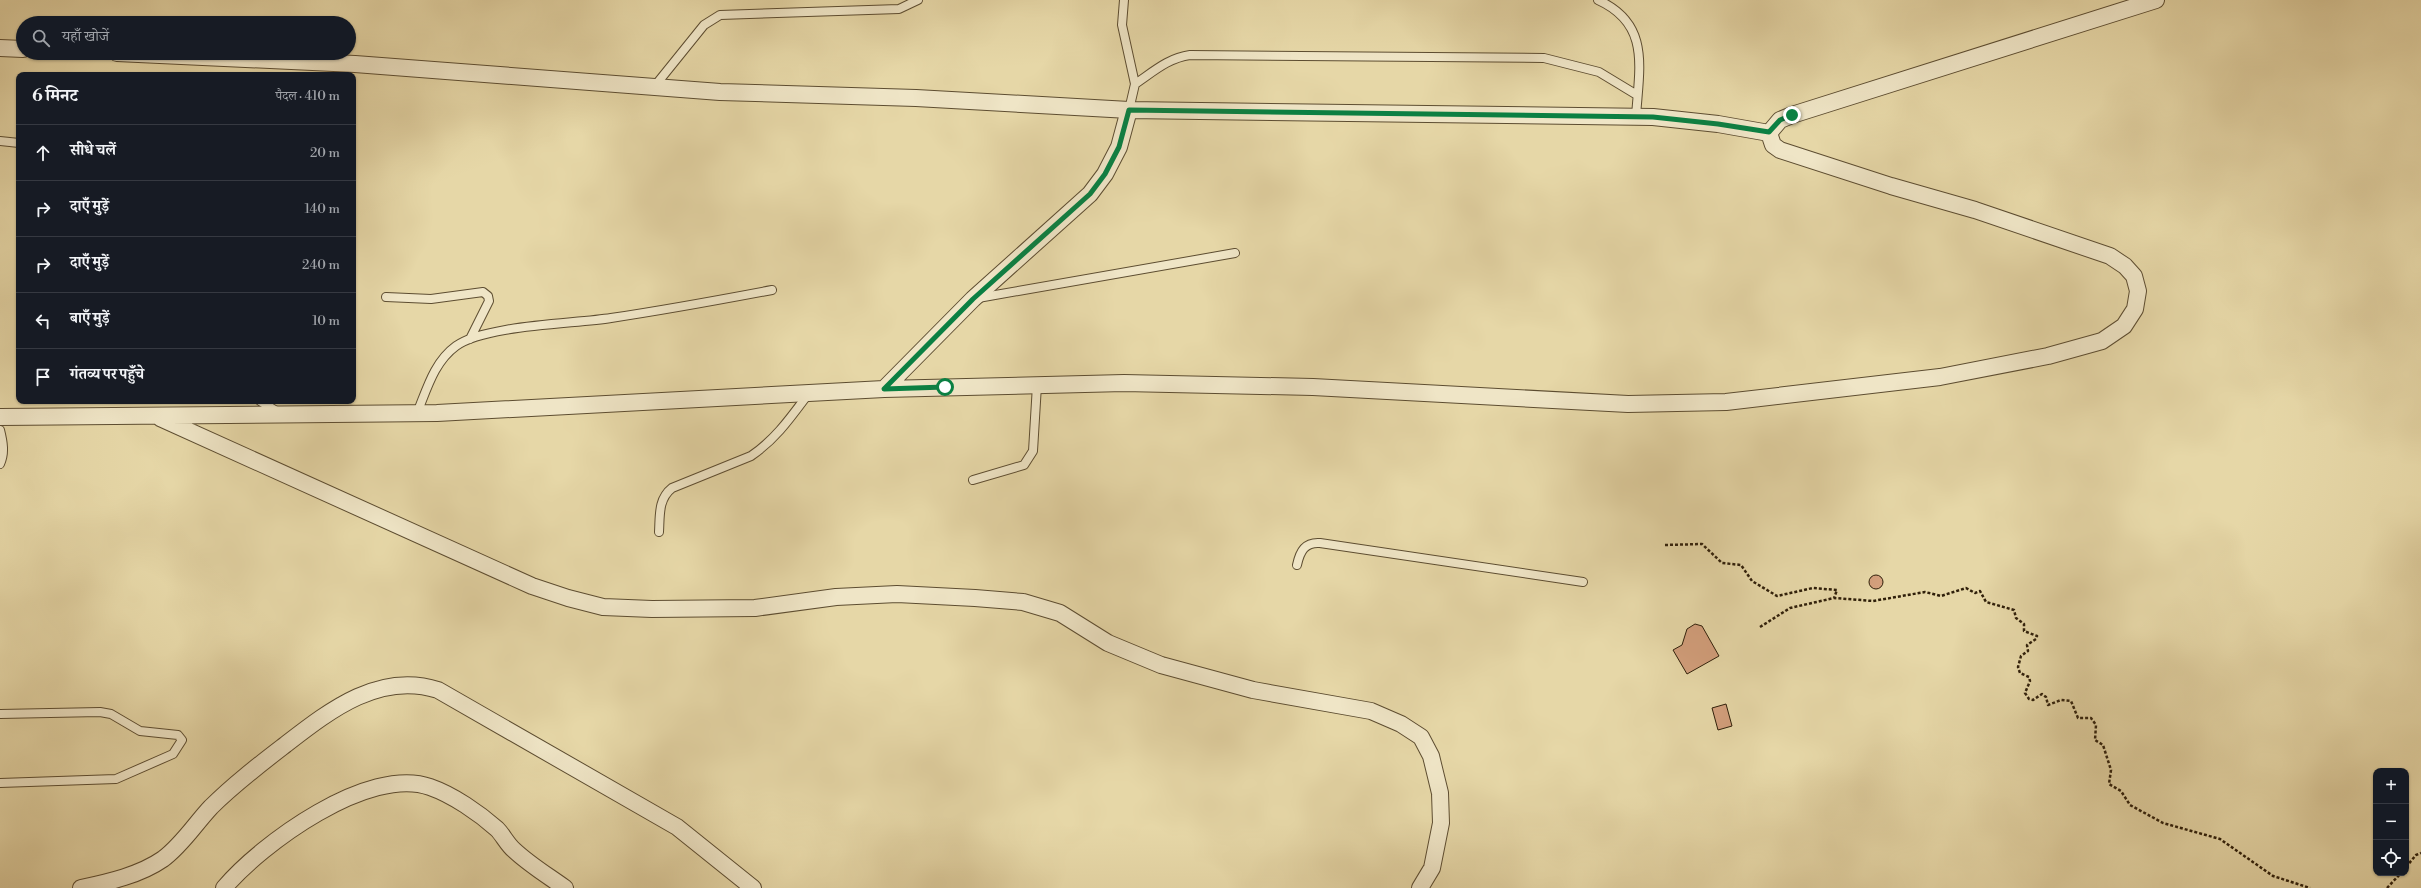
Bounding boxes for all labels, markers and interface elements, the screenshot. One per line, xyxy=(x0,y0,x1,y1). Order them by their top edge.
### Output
search box xyxy=(16,16,356,60)
icon: search xyxy=(30,27,52,49)
text: यहाँ खोजें xyxy=(62,27,109,46)
text: 6 मिनट xyxy=(32,85,78,107)
text: पैदल · 410 m xyxy=(276,88,340,104)
route end xyxy=(1783,106,1801,124)
text: सीधे चलें xyxy=(70,141,116,160)
icon: ahead xyxy=(32,142,54,164)
text: 20 m xyxy=(310,145,340,161)
text: दाएँ मुड़ें xyxy=(70,197,109,216)
icon: right xyxy=(32,198,54,220)
text: 140 m xyxy=(304,201,340,217)
text: दाएँ मुड़ें xyxy=(70,253,109,272)
icon: right xyxy=(32,254,54,276)
text: 240 m xyxy=(302,257,340,273)
text: बाएँ मुड़ें xyxy=(70,309,110,328)
icon: left xyxy=(32,310,54,332)
text: 10 m xyxy=(312,313,340,329)
text: गंतव्य पर पहुँचे xyxy=(70,365,144,384)
icon: arrive xyxy=(32,366,54,388)
route start xyxy=(936,378,954,396)
map controls xyxy=(2373,768,2409,876)
button: + xyxy=(2373,768,2409,804)
button: − xyxy=(2373,804,2409,840)
button: locate xyxy=(2373,840,2409,876)

